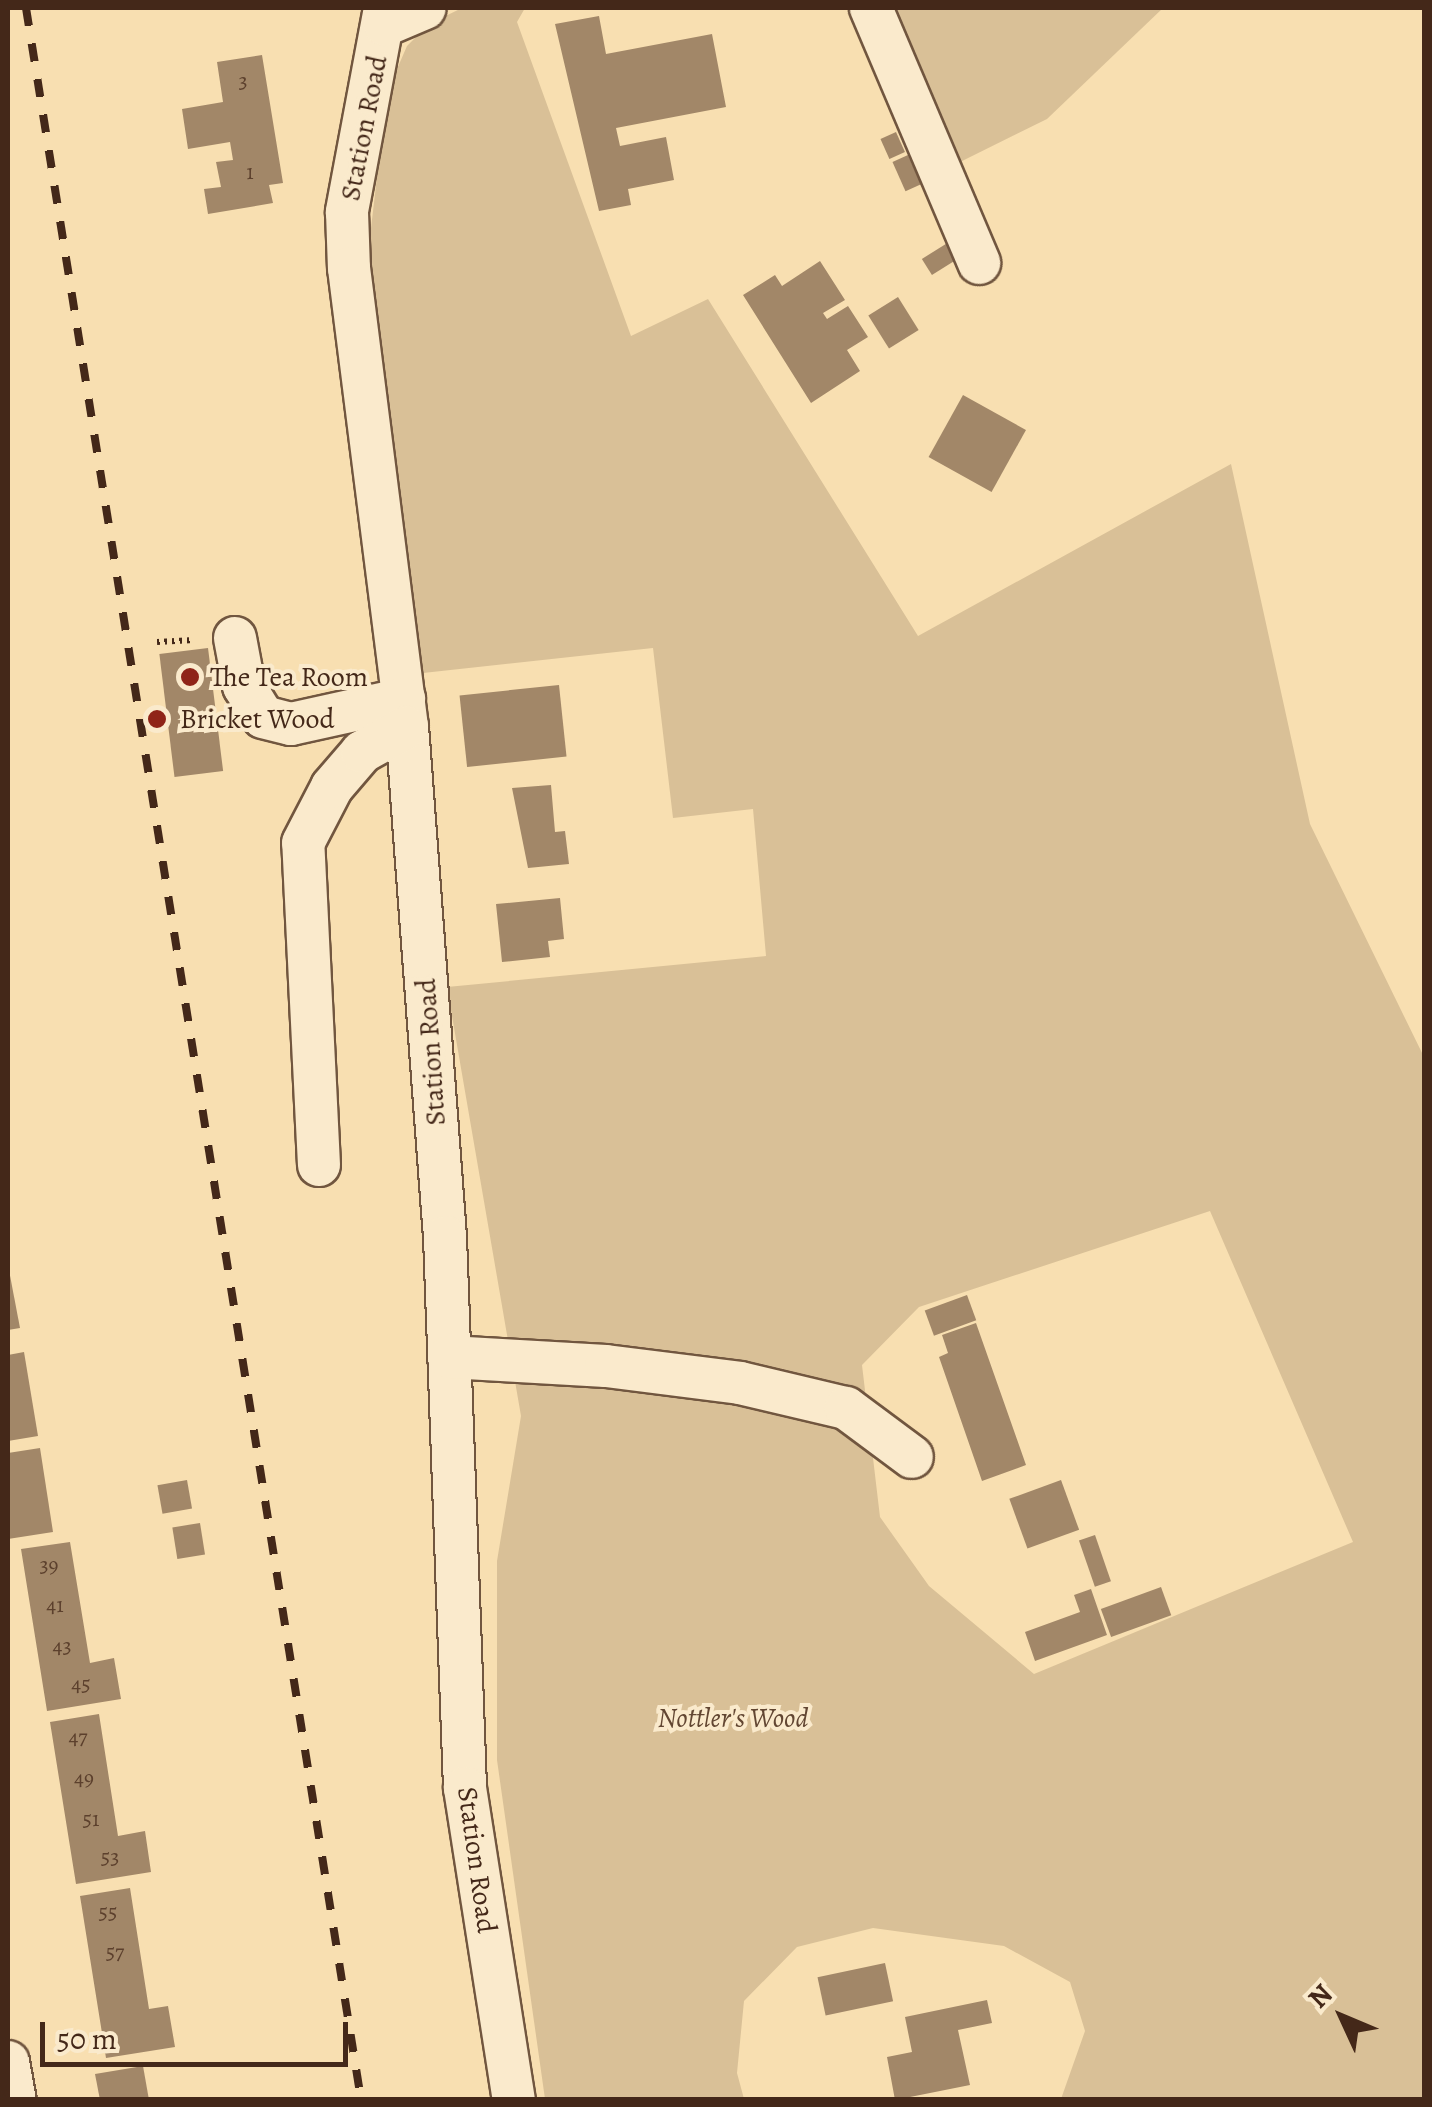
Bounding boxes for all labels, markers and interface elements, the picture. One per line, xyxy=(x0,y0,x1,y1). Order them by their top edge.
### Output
street label: Station Road xyxy=(333,52,395,204)
house number: 3 xyxy=(238,69,248,95)
house number: 1 xyxy=(246,160,254,186)
place label: The Tea Room xyxy=(210,660,368,694)
marker: The Tea Room xyxy=(179,666,201,688)
place label: Bricket Wood xyxy=(180,702,335,736)
marker: Bricket Wood xyxy=(144,706,170,732)
street label: Station Road xyxy=(409,977,453,1127)
house number: 39 xyxy=(39,1553,59,1579)
house number: 41 xyxy=(46,1593,64,1619)
house number: 43 xyxy=(52,1634,72,1660)
house number: 45 xyxy=(71,1672,91,1698)
park label: Nottler's Wood xyxy=(658,1701,808,1735)
house number: 47 xyxy=(68,1725,88,1751)
house number: 49 xyxy=(74,1766,94,1792)
street label: Station Road xyxy=(450,1785,504,1935)
house number: 51 xyxy=(83,1807,99,1833)
house number: 53 xyxy=(101,1845,119,1871)
house number: 55 xyxy=(99,1900,117,1926)
house number: 57 xyxy=(106,1940,124,1966)
north arrow xyxy=(1292,1967,1392,2067)
text: N xyxy=(1300,1976,1341,2017)
scale bar xyxy=(45,2002,352,2064)
text: 50 m xyxy=(57,2019,117,2059)

